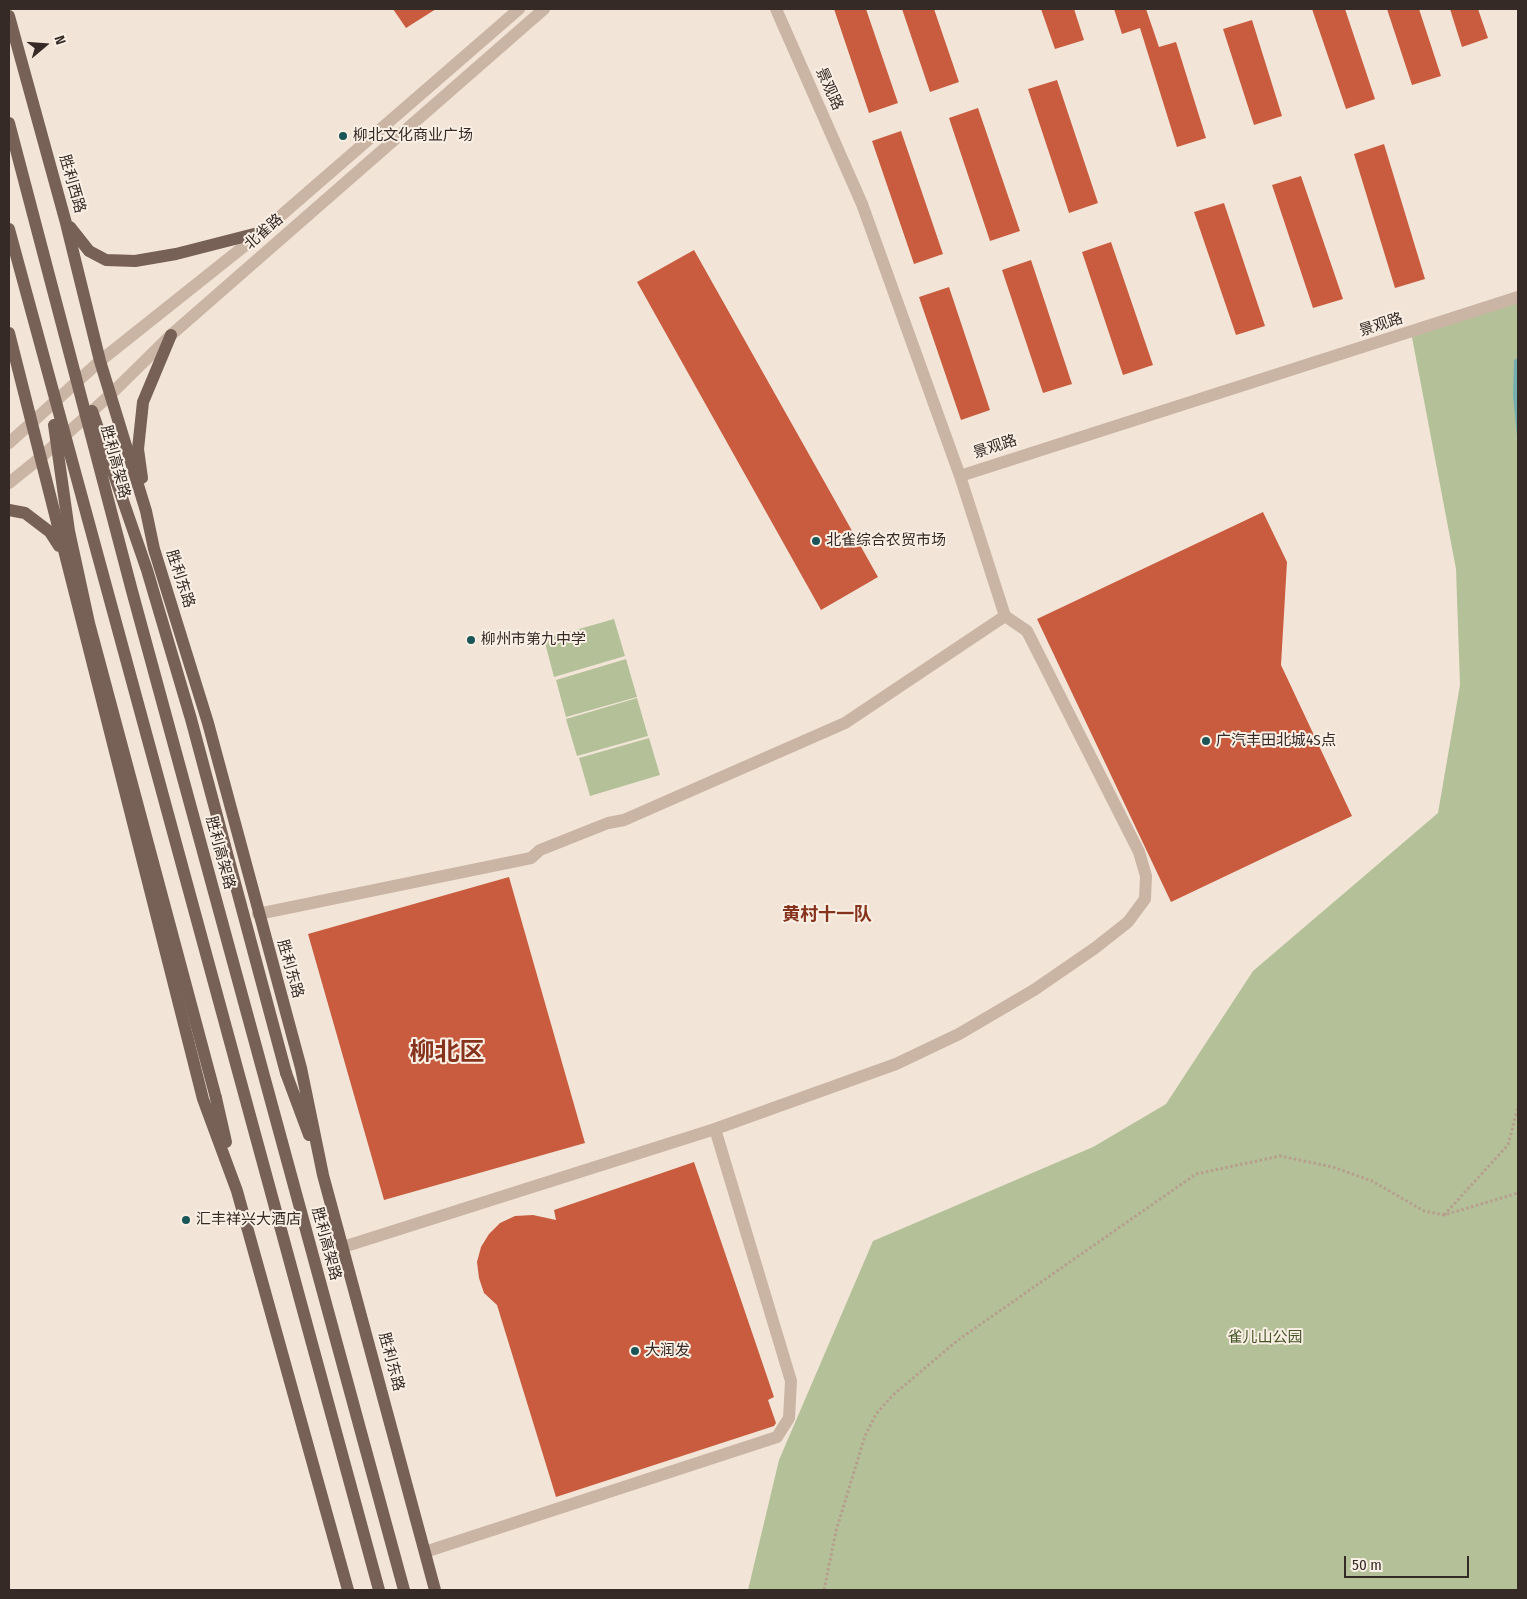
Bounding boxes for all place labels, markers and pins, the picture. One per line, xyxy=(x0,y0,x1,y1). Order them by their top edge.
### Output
place label: 柳北文化商业广场 xyxy=(353,127,473,145)
marker: 柳北文化商业广场 xyxy=(337,130,349,142)
place label: 北雀综合农贸市场 xyxy=(826,532,946,550)
marker: 北雀综合农贸市场 xyxy=(810,535,822,547)
place label: 柳州市第九中学 xyxy=(481,631,586,649)
marker: 柳州市第九中学 xyxy=(465,634,477,646)
place label: 广汽丰田北城4S点 xyxy=(1216,732,1336,750)
marker: 广汽丰田北城4S点 xyxy=(1200,735,1212,747)
place label: 汇丰祥兴大酒店 xyxy=(196,1211,301,1229)
marker: 汇丰祥兴大酒店 xyxy=(180,1214,192,1226)
place label: 大润发 xyxy=(645,1342,690,1360)
marker: 大润发 xyxy=(629,1345,641,1357)

